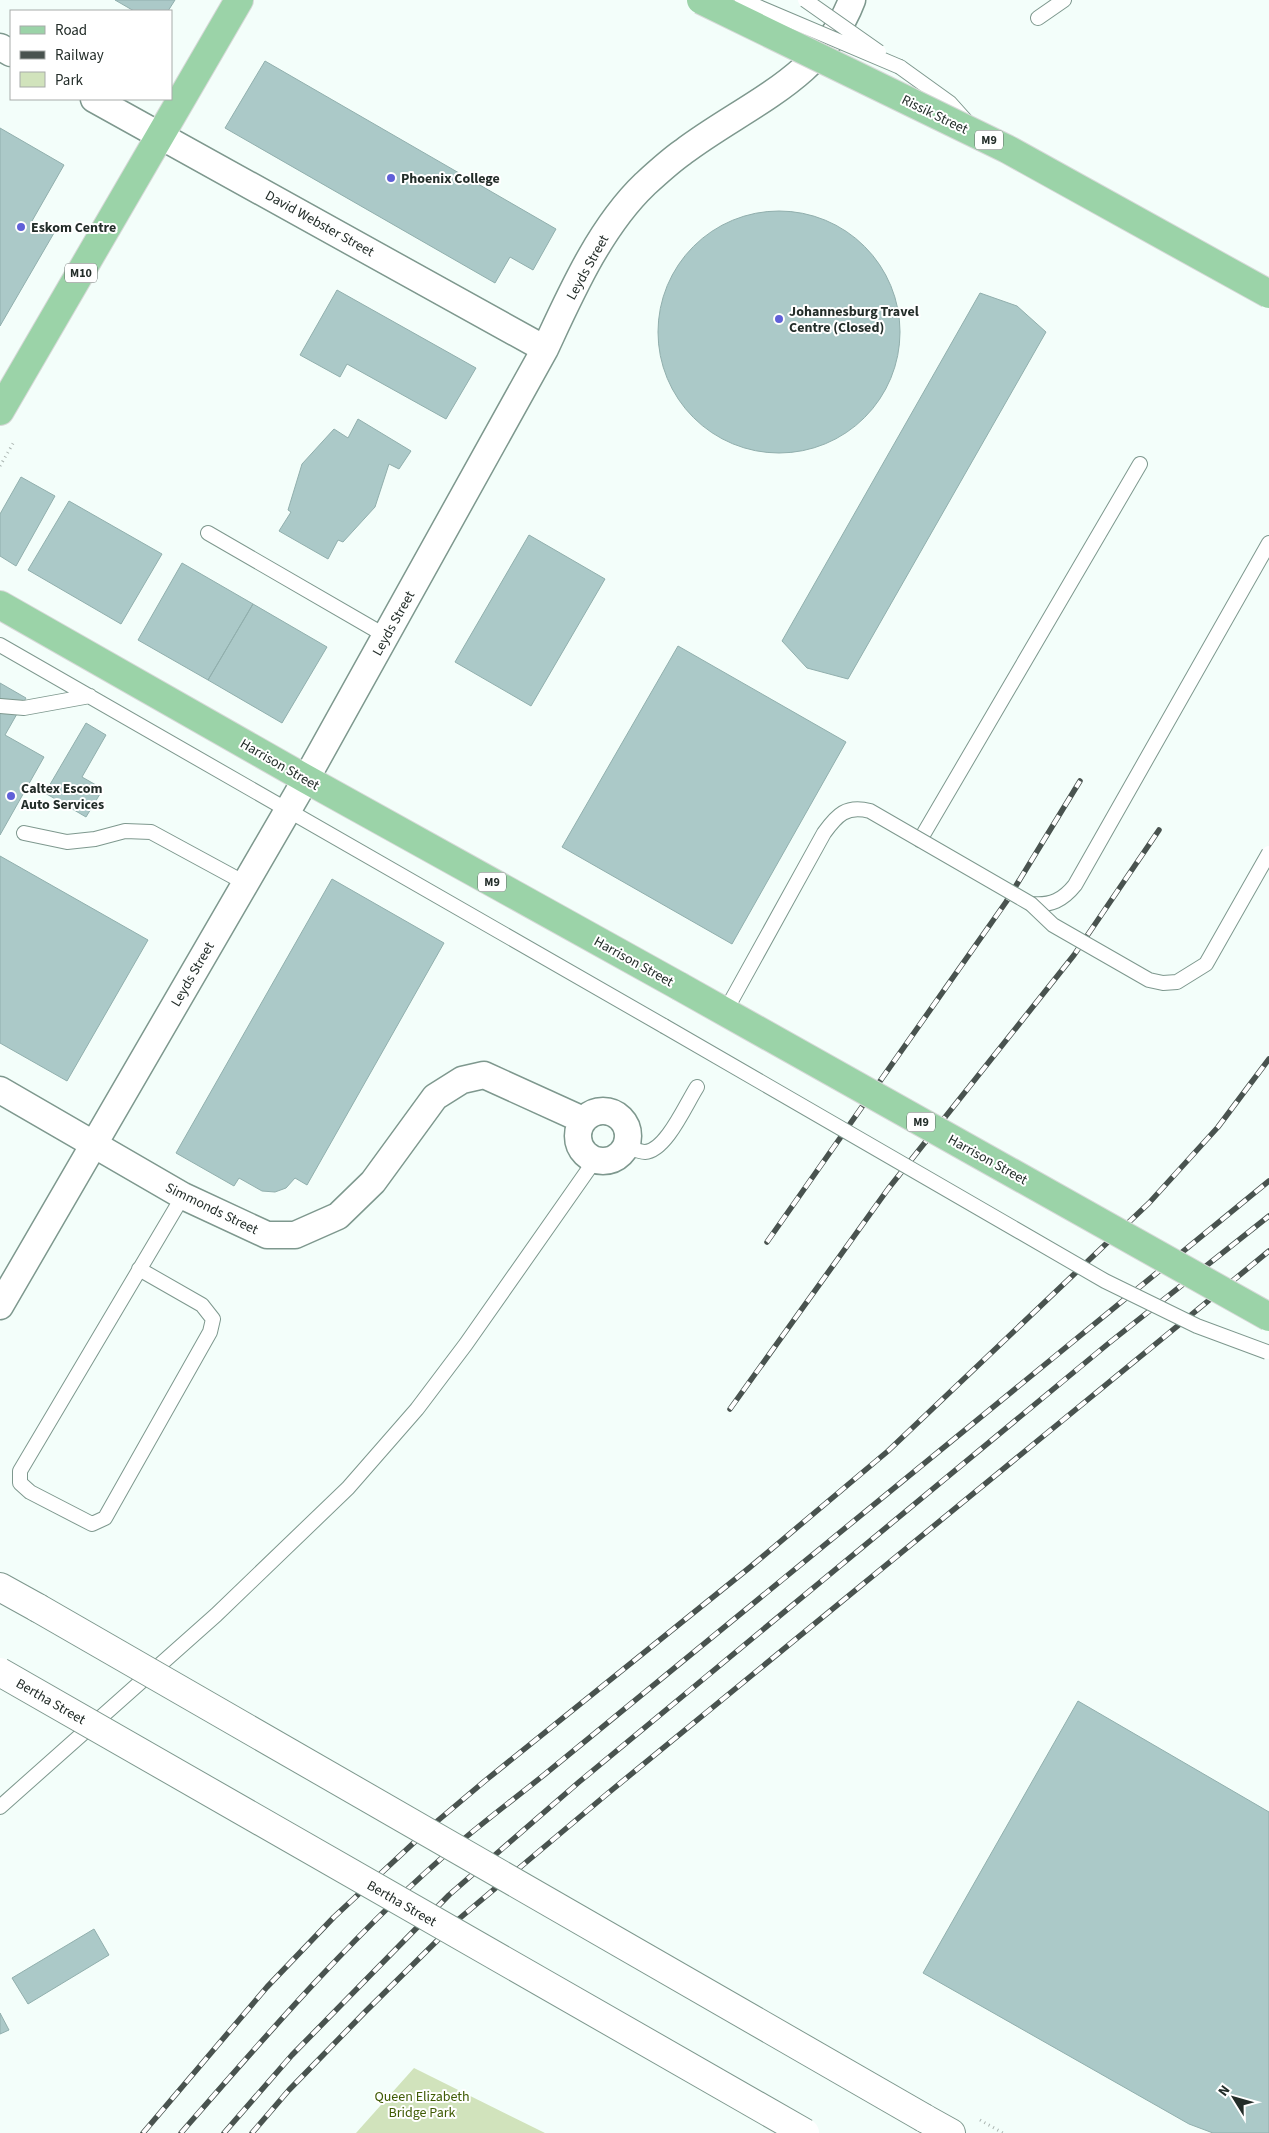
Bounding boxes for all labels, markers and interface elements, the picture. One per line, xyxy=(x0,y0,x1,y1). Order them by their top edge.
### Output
legend xyxy=(10,10,172,100)
text: Road xyxy=(55,20,87,41)
text: Railway xyxy=(55,45,104,66)
text: Park xyxy=(55,70,84,91)
street label: Rissik Street xyxy=(898,90,971,140)
road number: M9 xyxy=(975,130,1003,150)
place label: Phoenix College xyxy=(401,169,500,189)
marker: Phoenix College xyxy=(385,172,397,184)
street label: David Webster Street xyxy=(261,186,378,262)
place label: Eskom Centre xyxy=(31,218,116,238)
marker: Eskom Centre xyxy=(15,221,27,233)
street label: Leyds Street xyxy=(562,231,614,304)
road number: M10 xyxy=(65,264,97,282)
place label: Johannesburg Travel Centre (Closed) xyxy=(789,302,919,338)
marker: Johannesburg Travel Centre (Closed) xyxy=(773,313,785,325)
street label: Leyds Street xyxy=(368,587,420,660)
street label: Harrison Street xyxy=(236,734,323,796)
place label: Caltex Escom Auto Services xyxy=(20,779,104,815)
marker: Caltex Escom Auto Services xyxy=(5,790,17,802)
road number: M9 xyxy=(478,872,506,892)
street label: Harrison Street xyxy=(590,932,677,992)
street label: Leyds Street xyxy=(166,938,220,1011)
road number: M9 xyxy=(907,1112,935,1132)
street label: Harrison Street xyxy=(944,1130,1031,1190)
street label: Simmonds Street xyxy=(162,1178,262,1240)
street label: Bertha Street xyxy=(12,1674,89,1730)
street label: Bertha Street xyxy=(363,1876,440,1932)
north arrow xyxy=(1209,2073,1259,2123)
text: N xyxy=(1214,2081,1235,2101)
park label: Queen Elizabeth Bridge Park xyxy=(374,2087,470,2123)

